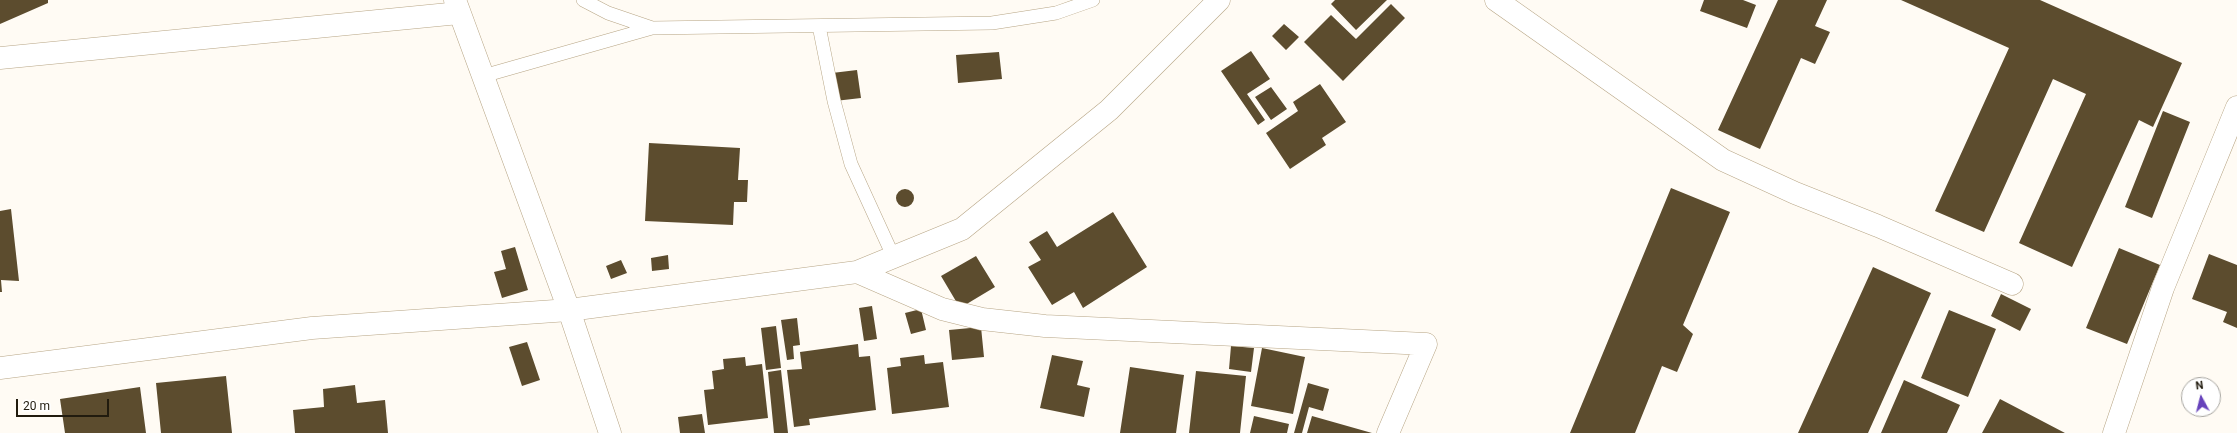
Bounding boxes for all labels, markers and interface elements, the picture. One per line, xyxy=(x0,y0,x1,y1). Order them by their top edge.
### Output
north arrow xyxy=(2181,377,2221,417)
text: N xyxy=(2195,379,2204,393)
scale bar xyxy=(18,391,111,417)
text: 20 m xyxy=(23,399,50,413)

